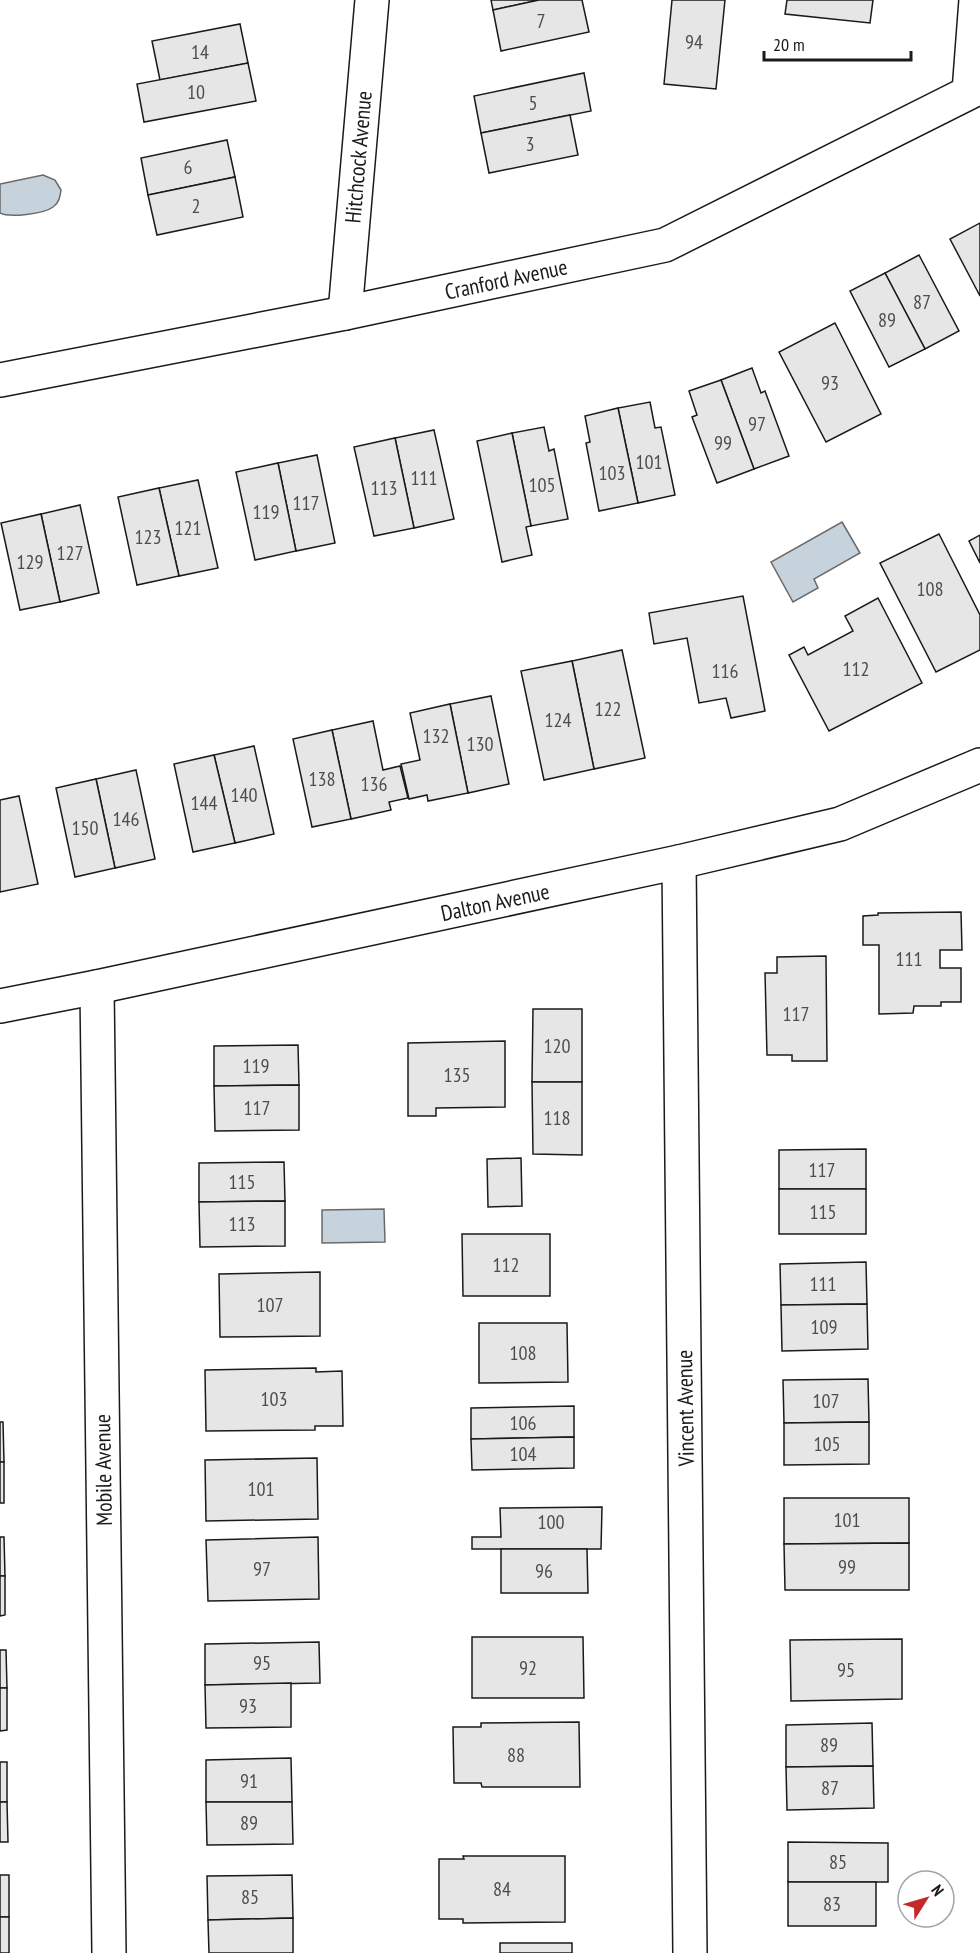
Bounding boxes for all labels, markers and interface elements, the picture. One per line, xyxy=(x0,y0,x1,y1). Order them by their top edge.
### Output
house number: 7 xyxy=(537,8,546,34)
scale bar xyxy=(764,24,911,62)
house number: 94 xyxy=(685,29,703,55)
text: 20 m xyxy=(773,33,805,56)
house number: 14 xyxy=(191,39,209,65)
house number: 10 xyxy=(187,79,205,105)
street label: Hitchcock Avenue xyxy=(338,90,378,224)
house number: 5 xyxy=(529,90,538,116)
house number: 3 xyxy=(526,131,535,157)
house number: 6 xyxy=(184,154,193,180)
house number: 2 xyxy=(192,193,201,219)
street label: Cranford Avenue xyxy=(442,252,570,306)
house number: 87 xyxy=(913,289,931,315)
house number: 89 xyxy=(878,307,896,333)
house number: 93 xyxy=(821,370,839,396)
house number: 97 xyxy=(748,411,766,437)
house number: 99 xyxy=(714,430,732,456)
house number: 101 xyxy=(636,449,663,475)
house number: 103 xyxy=(599,460,626,486)
house number: 111 xyxy=(411,465,438,491)
house number: 105 xyxy=(529,472,556,498)
house number: 113 xyxy=(371,475,398,501)
house number: 117 xyxy=(293,490,320,516)
house number: 119 xyxy=(253,499,280,525)
house number: 121 xyxy=(175,515,202,541)
house number: 123 xyxy=(135,524,162,550)
house number: 127 xyxy=(57,540,84,566)
house number: 129 xyxy=(17,549,44,575)
house number: 108 xyxy=(917,576,944,602)
house number: 112 xyxy=(843,656,870,682)
house number: 116 xyxy=(712,658,739,684)
house number: 122 xyxy=(595,696,622,722)
house number: 124 xyxy=(545,707,572,733)
house number: 132 xyxy=(423,723,450,749)
house number: 130 xyxy=(467,731,494,757)
house number: 138 xyxy=(309,766,336,792)
house number: 136 xyxy=(361,771,388,797)
house number: 140 xyxy=(231,782,258,808)
house number: 144 xyxy=(191,790,218,816)
house number: 146 xyxy=(113,806,140,832)
house number: 150 xyxy=(72,815,99,841)
street label: Dalton Avenue xyxy=(438,877,552,927)
house number: 111 xyxy=(896,946,923,972)
house number: 117 xyxy=(783,1001,810,1027)
house number: 120 xyxy=(544,1033,571,1059)
house number: 119 xyxy=(243,1053,270,1079)
house number: 135 xyxy=(444,1062,471,1088)
house number: 117 xyxy=(244,1095,271,1121)
house number: 118 xyxy=(544,1105,571,1131)
house number: 117 xyxy=(809,1157,836,1183)
house number: 115 xyxy=(229,1169,256,1195)
house number: 115 xyxy=(810,1199,837,1225)
house number: 113 xyxy=(229,1211,256,1237)
house number: 112 xyxy=(493,1252,520,1278)
house number: 111 xyxy=(810,1271,837,1297)
house number: 107 xyxy=(257,1292,284,1318)
house number: 109 xyxy=(811,1314,838,1340)
house number: 108 xyxy=(510,1340,537,1366)
street label: Vincent Avenue xyxy=(670,1349,700,1468)
house number: 103 xyxy=(261,1386,288,1412)
house number: 107 xyxy=(813,1388,840,1414)
house number: 106 xyxy=(510,1410,537,1436)
street label: Mobile Avenue xyxy=(88,1414,118,1526)
house number: 105 xyxy=(814,1431,841,1457)
house number: 104 xyxy=(510,1441,537,1467)
house number: 101 xyxy=(248,1476,275,1502)
house number: 101 xyxy=(834,1507,861,1533)
house number: 100 xyxy=(538,1509,565,1535)
house number: 99 xyxy=(838,1554,856,1580)
house number: 97 xyxy=(253,1556,271,1582)
house number: 96 xyxy=(535,1558,553,1584)
house number: 95 xyxy=(253,1650,271,1676)
house number: 92 xyxy=(519,1655,537,1681)
house number: 95 xyxy=(837,1657,855,1683)
house number: 93 xyxy=(239,1693,257,1719)
house number: 89 xyxy=(820,1732,838,1758)
house number: 88 xyxy=(507,1742,525,1768)
house number: 91 xyxy=(240,1768,258,1794)
house number: 87 xyxy=(821,1775,839,1801)
house number: 89 xyxy=(240,1810,258,1836)
house number: 85 xyxy=(829,1849,847,1875)
north arrow xyxy=(896,1869,956,1929)
house number: 84 xyxy=(493,1876,511,1902)
text: N xyxy=(927,1881,949,1899)
house number: 85 xyxy=(241,1884,259,1910)
house number: 83 xyxy=(823,1891,841,1917)

